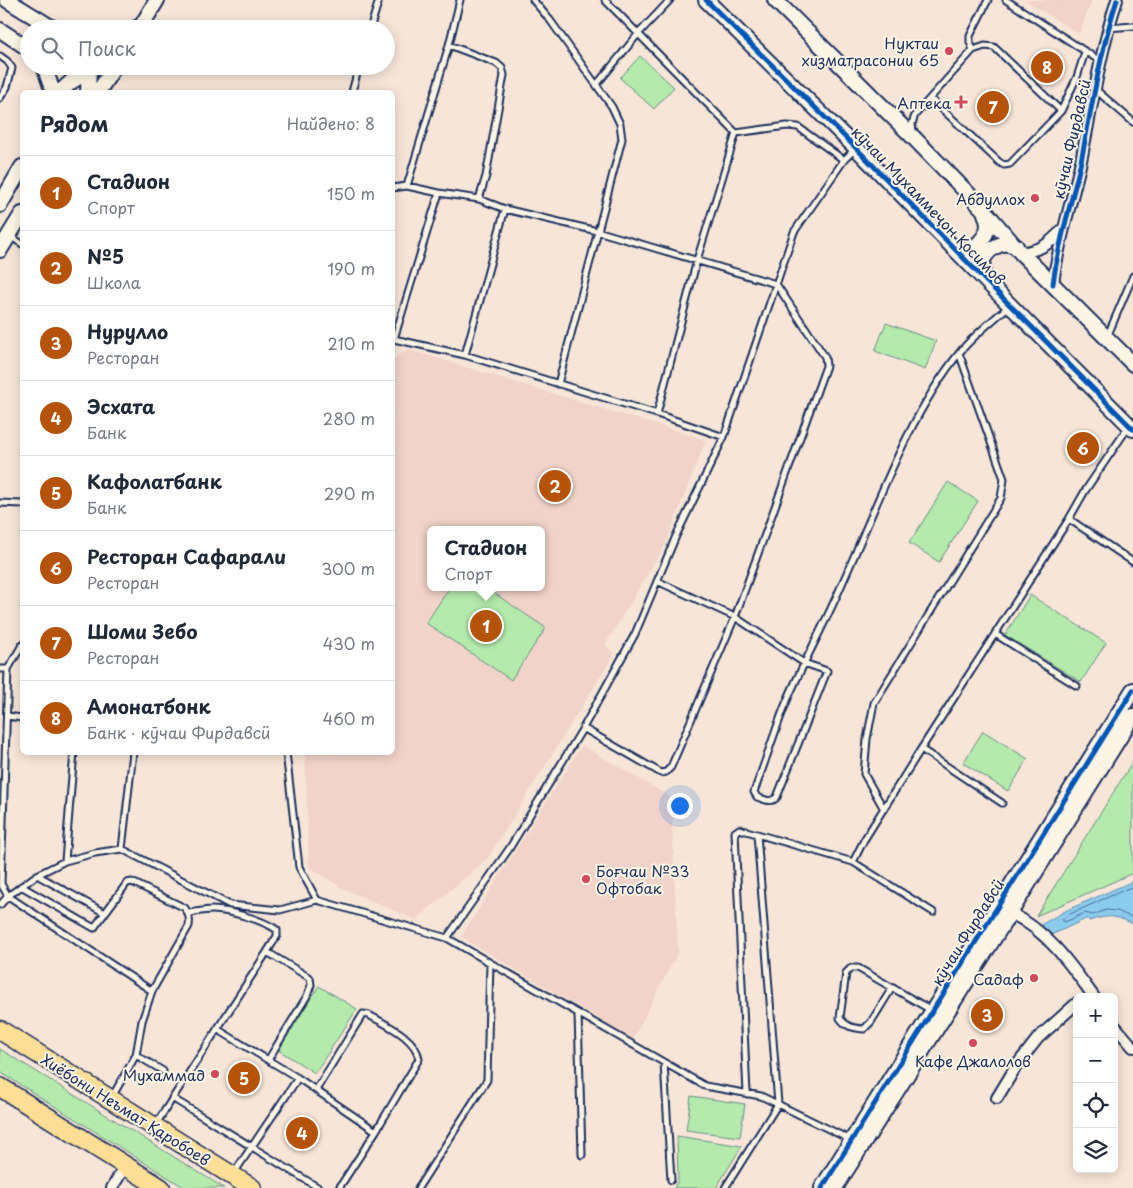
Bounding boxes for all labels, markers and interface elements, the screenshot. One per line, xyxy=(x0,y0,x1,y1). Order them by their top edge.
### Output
search box xyxy=(20,20,395,75)
place label: Нуктаи хизматрасонии 65 xyxy=(801,31,939,71)
icon: search xyxy=(38,34,66,62)
text: Поиск xyxy=(78,34,136,62)
marker: Нуктаи хизматрасонии 65 xyxy=(943,45,955,57)
pin: 8 xyxy=(1031,48,1063,86)
street label: кӯчаи Фирдавсӣ xyxy=(1046,77,1096,201)
pin: 7 xyxy=(977,88,1009,126)
place label: Аптека xyxy=(897,91,952,114)
marker: Аптека xyxy=(955,96,967,108)
text: Рядом xyxy=(40,107,108,139)
text: Найдено: 8 xyxy=(287,111,375,135)
street label: кӯчаи Мухаммеҷон Қосимов xyxy=(847,120,1011,290)
text: Стадион xyxy=(87,167,170,195)
text: 1 xyxy=(52,181,60,205)
text: 150 m xyxy=(327,181,375,205)
place label: Абдуллох xyxy=(956,187,1025,210)
marker: Абдуллох xyxy=(1029,192,1041,204)
text: Спорт xyxy=(87,195,135,219)
text: №5 xyxy=(87,242,124,270)
text: 2 xyxy=(50,256,62,280)
text: 190 m xyxy=(327,256,375,280)
text: Школа xyxy=(87,270,141,294)
text: Нурулло xyxy=(87,317,168,345)
text: 3 xyxy=(51,331,61,355)
text: 210 m xyxy=(327,331,375,355)
text: Ресторан xyxy=(87,345,160,369)
text: Эсхата xyxy=(87,392,155,420)
text: 4 xyxy=(51,406,61,430)
text: 280 m xyxy=(323,406,375,430)
text: Банк xyxy=(87,420,127,444)
pin: 6 xyxy=(1067,429,1099,467)
text: Кафолатбанк xyxy=(87,467,222,495)
pin: 2 xyxy=(539,467,571,505)
text: 5 xyxy=(51,481,61,505)
text: 290 m xyxy=(324,481,375,505)
text: Банк xyxy=(87,495,127,519)
popup xyxy=(427,526,545,591)
text: Стадион xyxy=(444,533,528,561)
text: Ресторан Сафарали xyxy=(87,542,286,570)
text: 6 xyxy=(50,556,62,580)
text: 300 m xyxy=(321,556,375,580)
text: Спорт xyxy=(444,561,492,585)
text: Ресторан xyxy=(87,570,160,594)
pin: 1 xyxy=(470,607,502,645)
text: Шоми Зебо xyxy=(87,617,198,645)
text: 7 xyxy=(51,631,61,655)
text: 430 m xyxy=(323,631,375,655)
text: Ресторан xyxy=(87,645,160,669)
text: Амонатбонк xyxy=(87,692,211,720)
text: 8 xyxy=(51,706,61,730)
text: 460 m xyxy=(323,706,375,730)
text: Банк · кӯчаи Фирдавсӣ xyxy=(87,720,270,744)
your location xyxy=(667,793,693,819)
place label: Боғчаи №33 Офтобак xyxy=(596,859,690,899)
marker: Боғчаи №33 Офтобак xyxy=(580,873,592,885)
street label: кӯчаи Фирдавсӣ xyxy=(925,874,1009,990)
place label: Садаф xyxy=(973,967,1024,990)
marker: Садаф xyxy=(1028,972,1040,984)
map controls xyxy=(1073,993,1118,1173)
button: + xyxy=(1073,993,1118,1038)
pin: 3 xyxy=(971,996,1003,1034)
marker: Кафе Джалолов xyxy=(967,1037,979,1049)
button: − xyxy=(1073,1038,1118,1083)
street label: Хиёбони Неъмат Қаробоев xyxy=(37,1047,215,1171)
place label: Кафе Джалолов xyxy=(915,1049,1031,1072)
pin: 5 xyxy=(228,1059,260,1097)
place label: Мухаммад xyxy=(123,1063,205,1086)
marker: Мухаммад xyxy=(209,1068,221,1080)
button: locate xyxy=(1073,1083,1118,1128)
pin: 4 xyxy=(286,1114,318,1152)
button: layers xyxy=(1073,1128,1118,1173)

